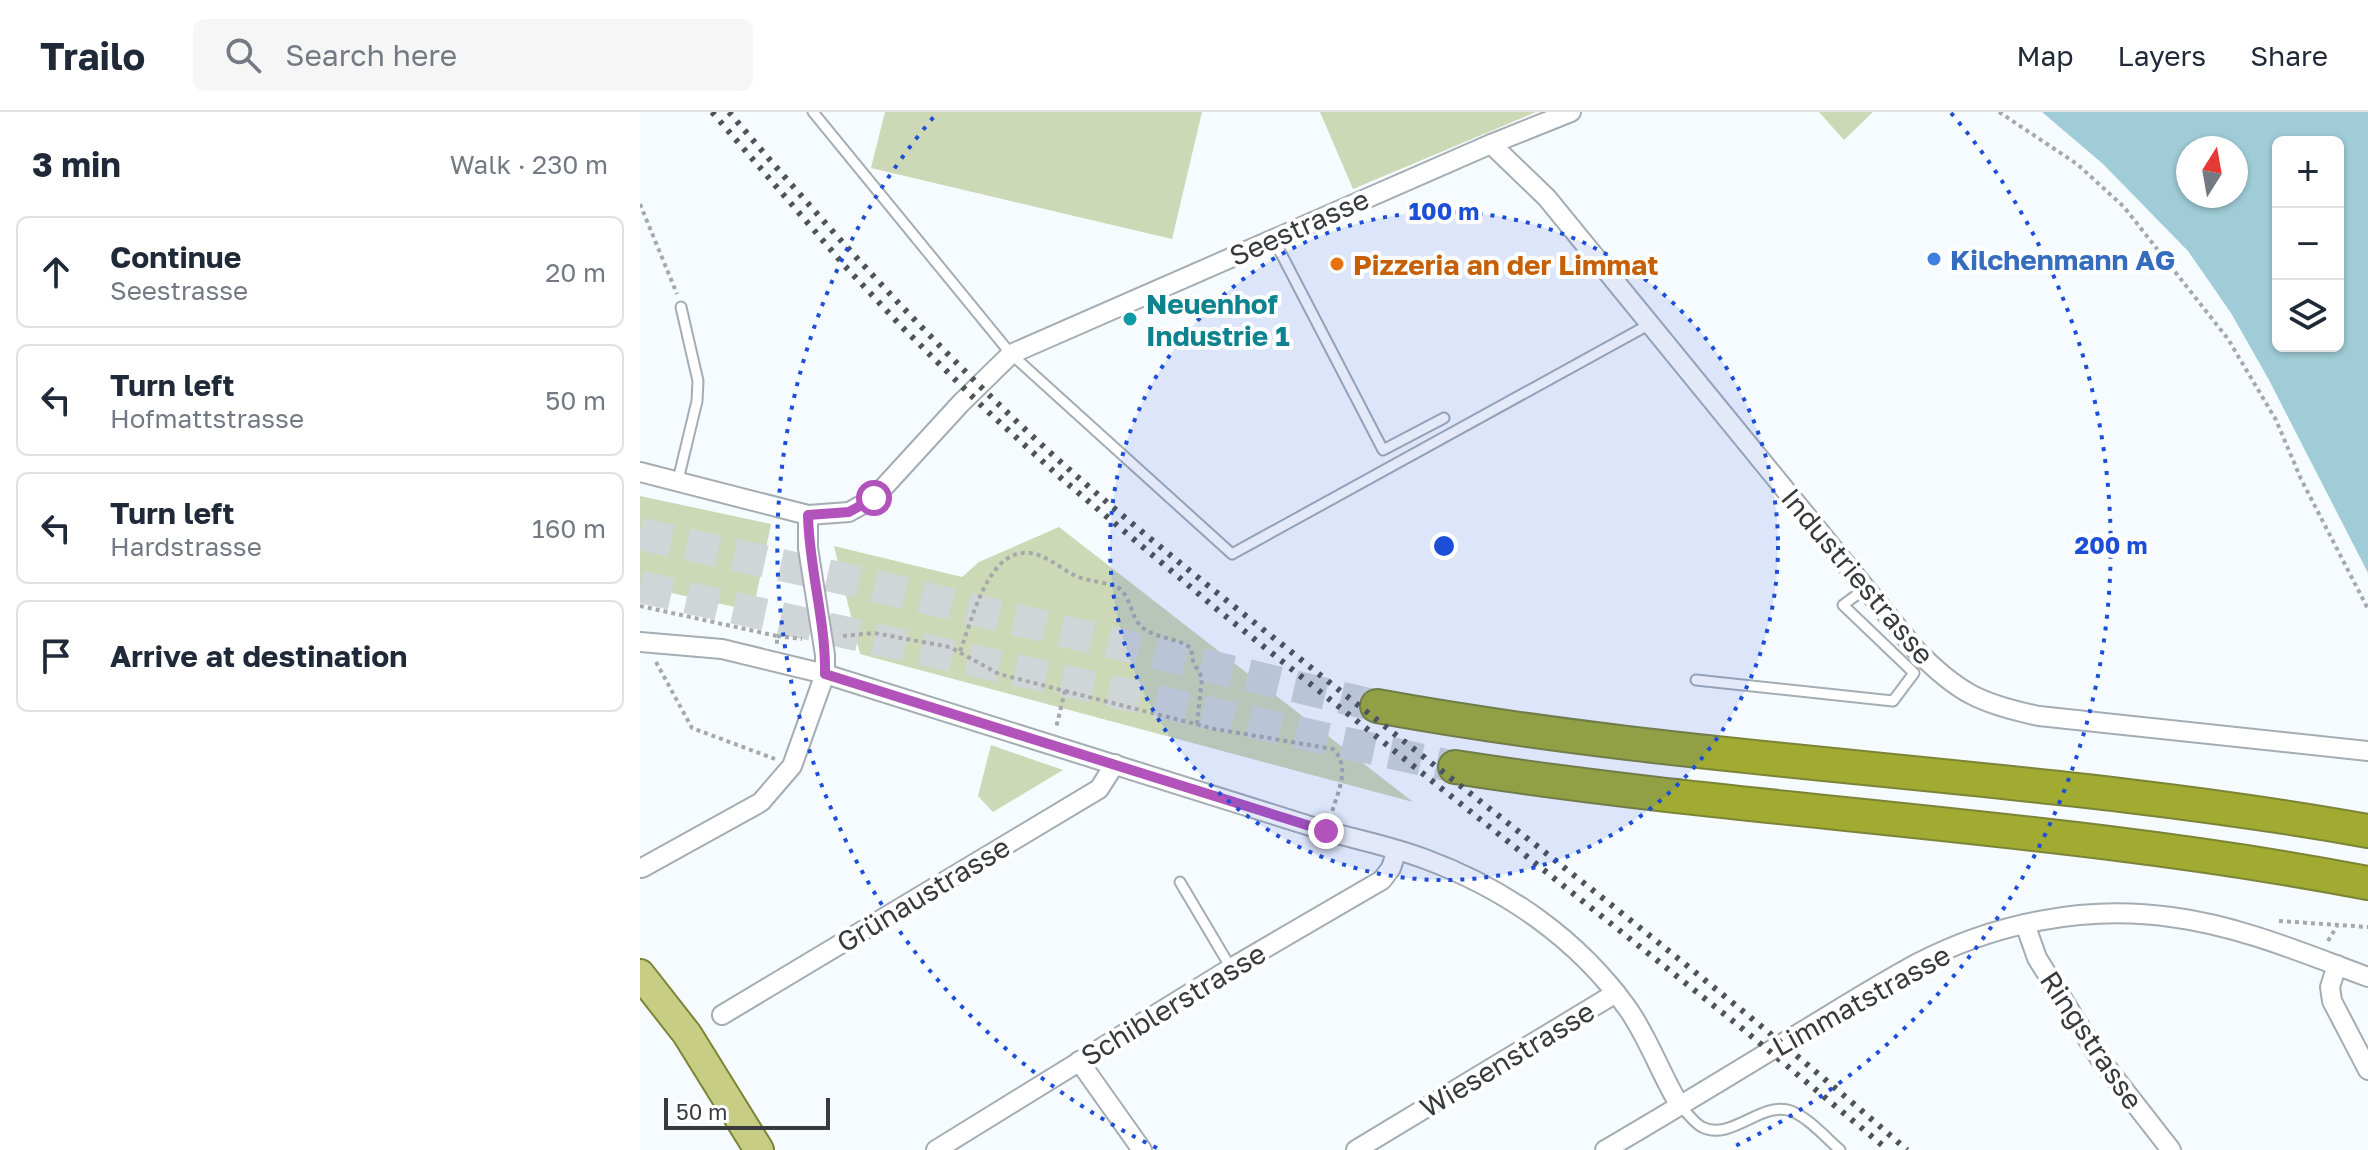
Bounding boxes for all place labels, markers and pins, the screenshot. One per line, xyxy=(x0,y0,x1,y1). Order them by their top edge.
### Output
place label: Kilchenmann AG xyxy=(1950,243,2175,276)
place label: Pizzeria an der Limmat xyxy=(1353,248,1658,281)
marker: Kilchenmann AG xyxy=(1925,250,1943,268)
marker: Pizzeria an der Limmat xyxy=(1328,255,1346,273)
place label: Neuenhof Industrie 1 xyxy=(1146,287,1290,352)
marker: Neuenhof Industrie 1 xyxy=(1121,310,1139,328)
centre of rings xyxy=(1430,532,1458,560)

